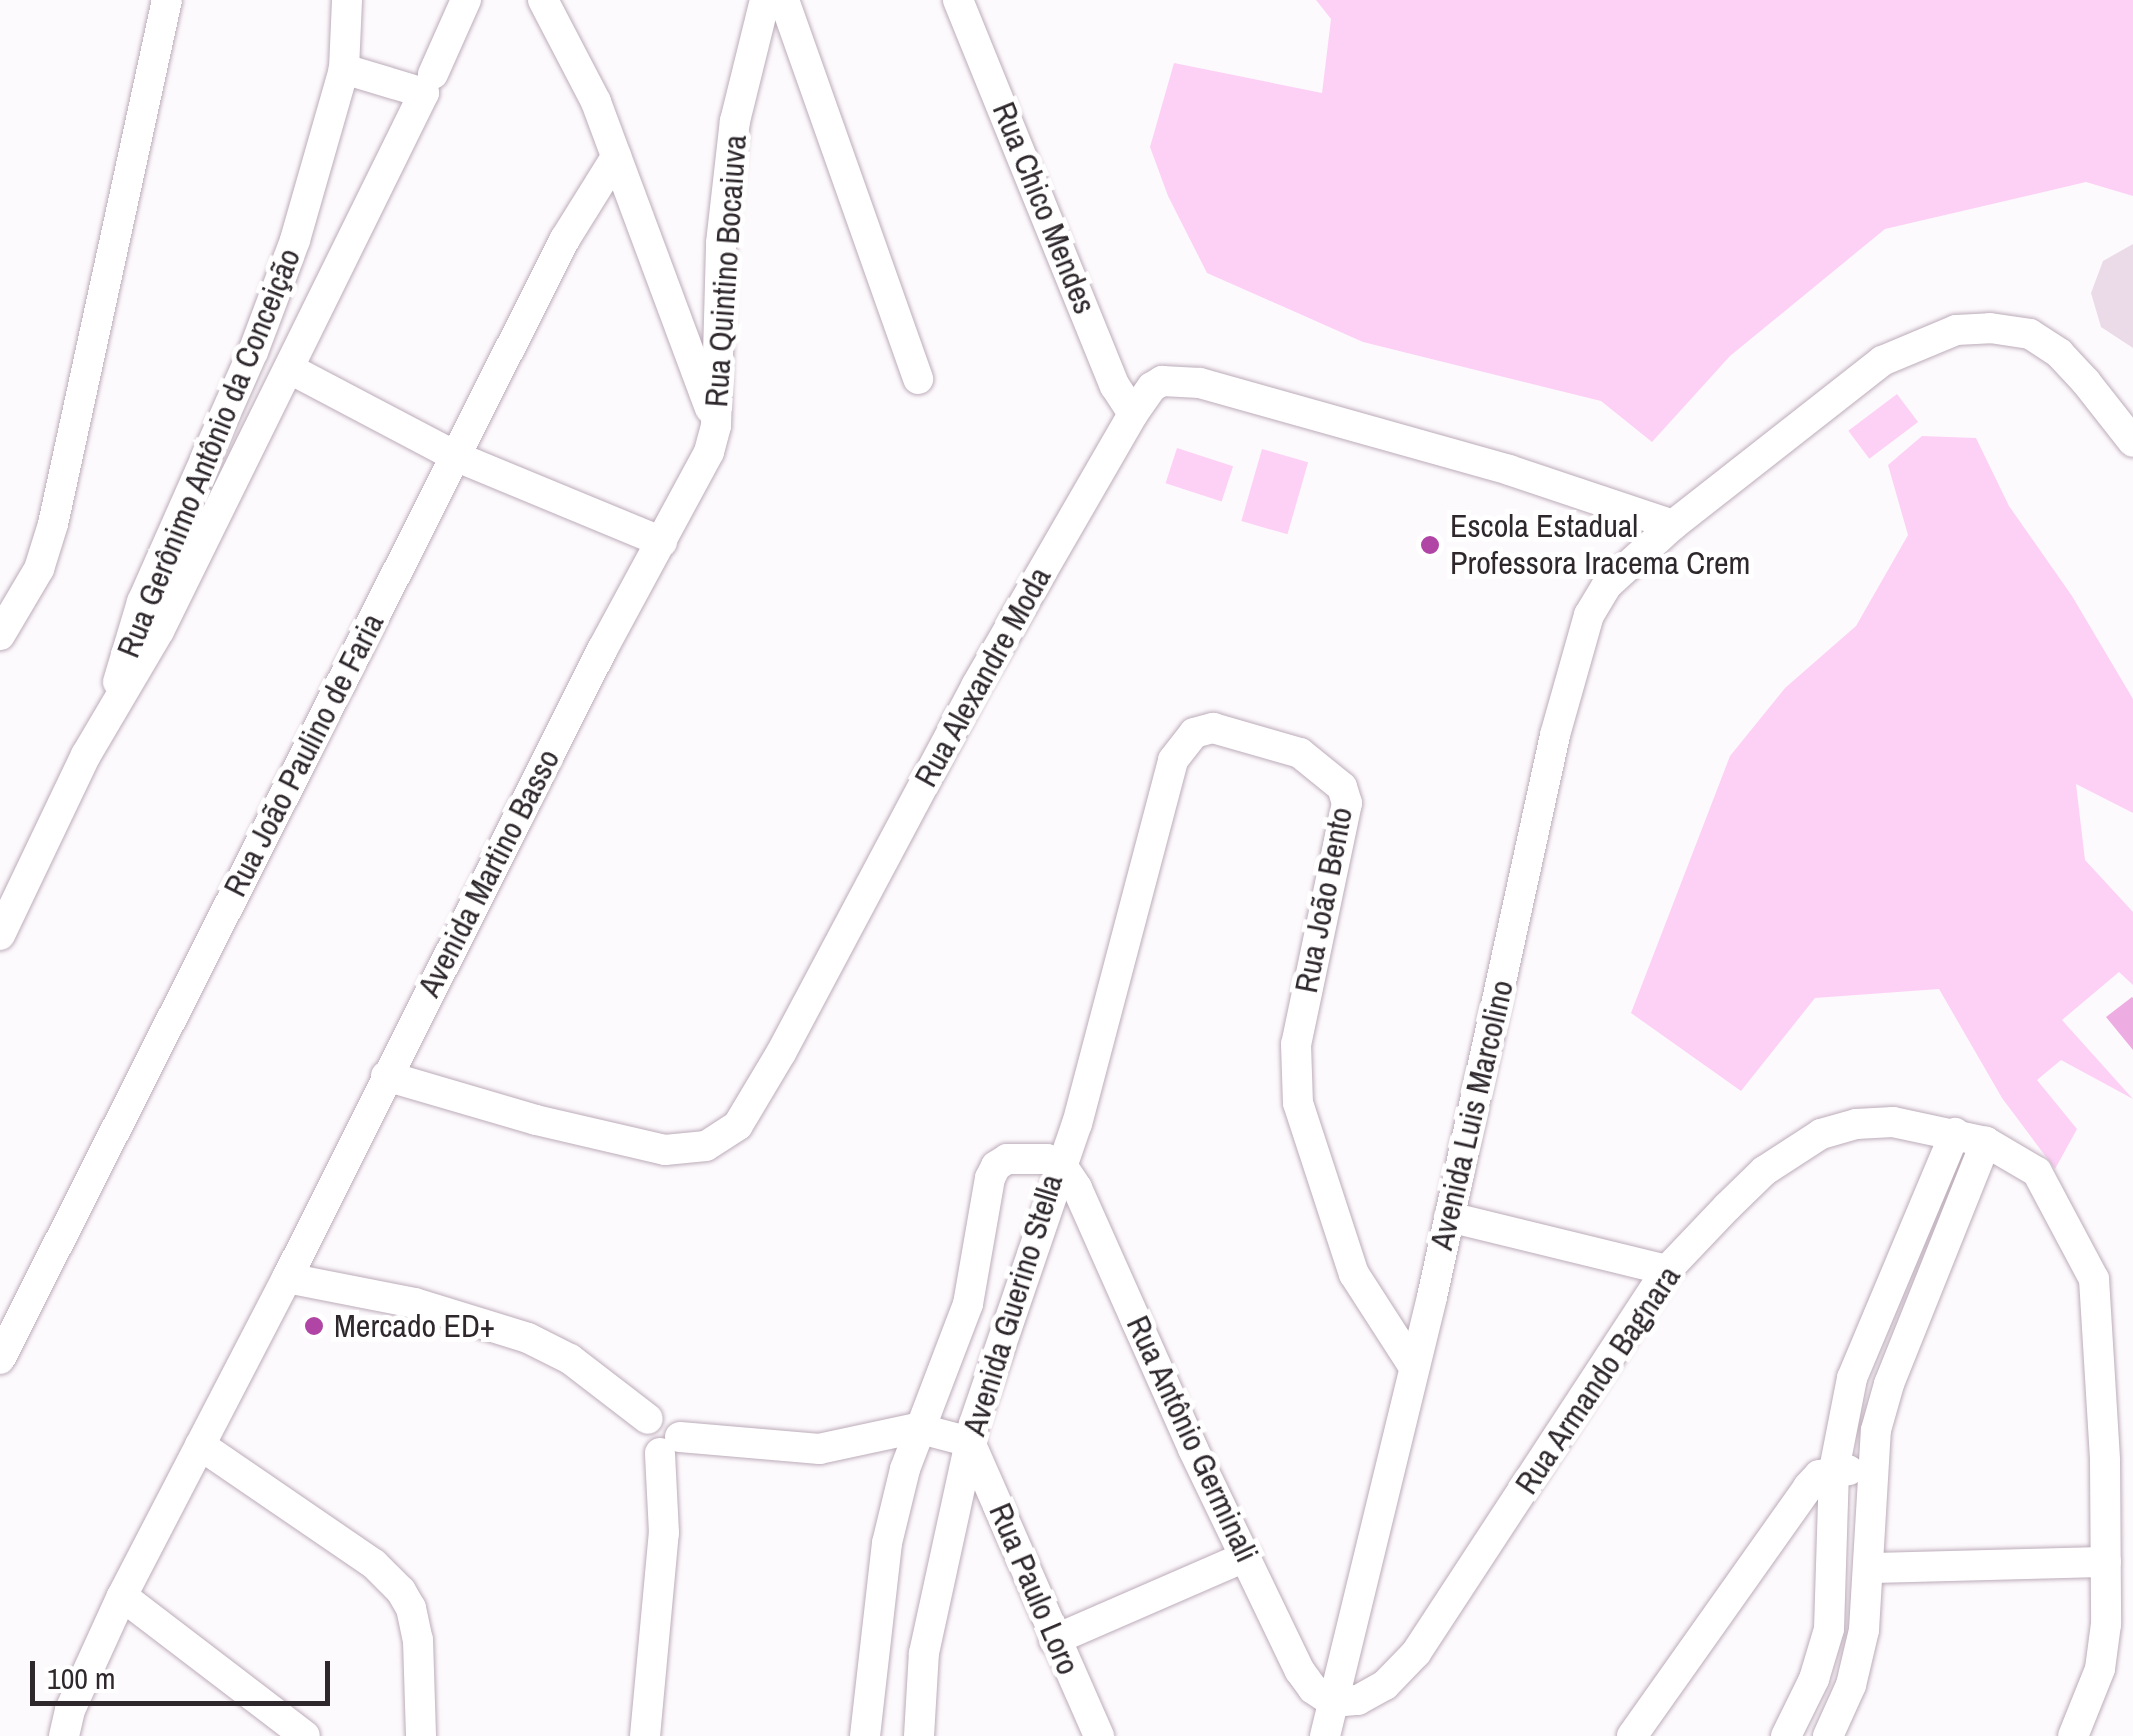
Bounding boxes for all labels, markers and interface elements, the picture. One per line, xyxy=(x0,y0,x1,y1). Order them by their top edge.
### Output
street label: Rua Chico Mendes xyxy=(984,97,1104,319)
street label: Rua Quintino Bocaiuva xyxy=(697,134,755,408)
street label: Rua Gerônimo Antônio da Conceição xyxy=(109,242,309,664)
place label: Escola Estadual Professora Iracema Crem xyxy=(1450,508,1750,583)
marker: Escola Estadual Professora Iracema Crem xyxy=(1419,534,1441,556)
street label: Rua Alexandre Moda xyxy=(906,560,1060,794)
street label: Rua João Paulino de Faria xyxy=(216,607,392,903)
street label: Avenida Martino Basso xyxy=(410,743,568,1003)
street label: Rua João Bento xyxy=(1287,804,1361,996)
street label: Avenida Luis Marcolino xyxy=(1422,977,1522,1253)
street label: Avenida Guerino Stella xyxy=(955,1170,1071,1440)
street label: Rua Armando Bagnara xyxy=(1507,1258,1689,1502)
place label: Mercado ED+ xyxy=(334,1307,495,1345)
street label: Rua Antônio Germinali xyxy=(1118,1309,1266,1569)
marker: Mercado ED+ xyxy=(303,1315,325,1337)
street label: Rua Paulo Loro xyxy=(981,1498,1087,1680)
scale bar xyxy=(35,1641,335,1703)
text: 100 m xyxy=(47,1658,115,1698)

